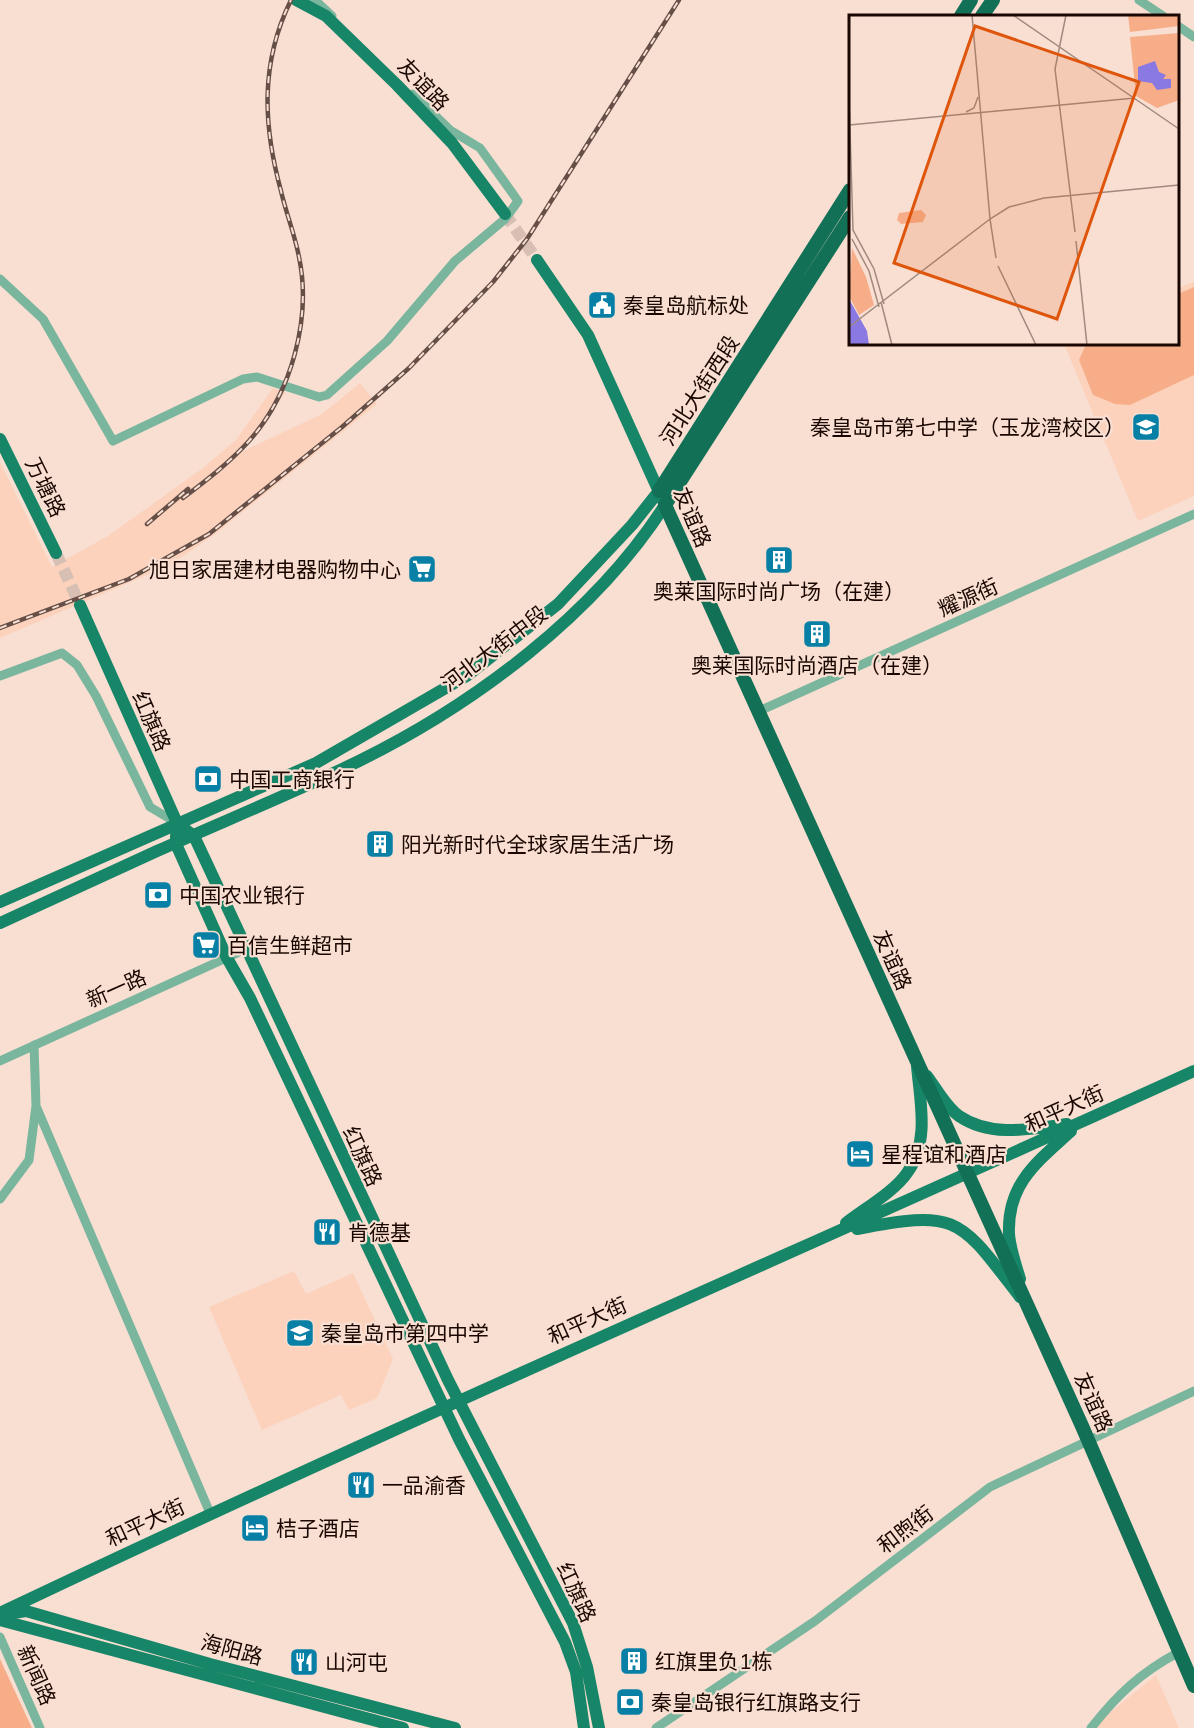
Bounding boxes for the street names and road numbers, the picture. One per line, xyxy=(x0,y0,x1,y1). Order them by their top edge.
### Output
street label: 友谊路 xyxy=(393,52,455,116)
street label: 河北大街西段 xyxy=(654,330,744,450)
street label: 万塘路 xyxy=(21,453,71,521)
street label: 友谊路 xyxy=(669,483,717,551)
street label: 耀源街 xyxy=(934,572,1002,622)
street label: 河北大街中段 xyxy=(436,600,552,696)
street label: 红旗路 xyxy=(127,687,177,755)
street label: 友谊路 xyxy=(868,926,918,994)
street label: 新一路 xyxy=(82,963,150,1013)
street label: 和平大街 xyxy=(1020,1079,1108,1137)
street label: 红旗路 xyxy=(338,1122,388,1190)
street label: 和平大街 xyxy=(543,1291,631,1349)
street label: 友谊路 xyxy=(1069,1368,1119,1436)
street label: 和平大街 xyxy=(101,1492,189,1552)
street label: 和煦街 xyxy=(872,1500,938,1558)
street label: 红旗路 xyxy=(552,1558,602,1626)
street label: 海阳路 xyxy=(198,1628,266,1670)
street label: 新闻路 xyxy=(12,1641,62,1709)

